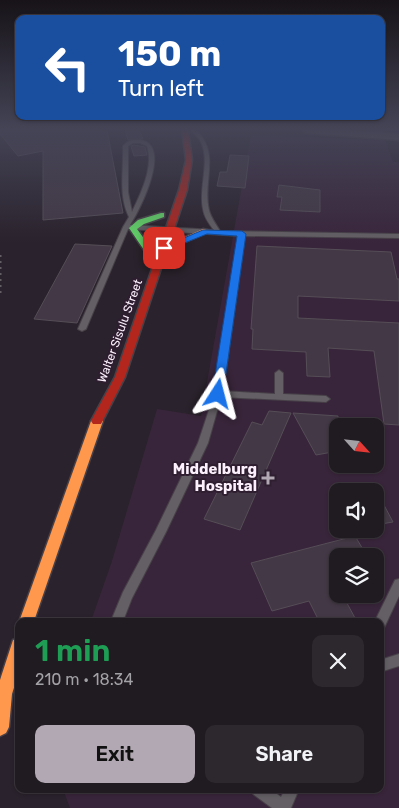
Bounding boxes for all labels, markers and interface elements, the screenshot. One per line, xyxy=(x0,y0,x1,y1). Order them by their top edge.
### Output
text: 150 m xyxy=(118,33,221,75)
icon: left xyxy=(35,35,100,100)
text: Turn left xyxy=(118,75,204,102)
pin xyxy=(143,227,185,269)
icon: arrive xyxy=(150,234,178,262)
street label: Walter Sisulu Street xyxy=(95,277,145,385)
position arrow xyxy=(191,367,243,419)
north arrow xyxy=(329,418,384,472)
map controls xyxy=(329,418,384,603)
place label: Middelburg Hospital xyxy=(173,460,257,495)
marker: Middelburg Hospital xyxy=(261,471,275,485)
button: sound xyxy=(329,483,384,538)
button: layers xyxy=(329,548,384,603)
text: 1 min xyxy=(35,633,110,669)
button: close xyxy=(312,635,364,687)
text: 210 m · 18:34 xyxy=(35,670,133,689)
button: Exit xyxy=(35,725,195,783)
button: Share xyxy=(205,725,364,783)

